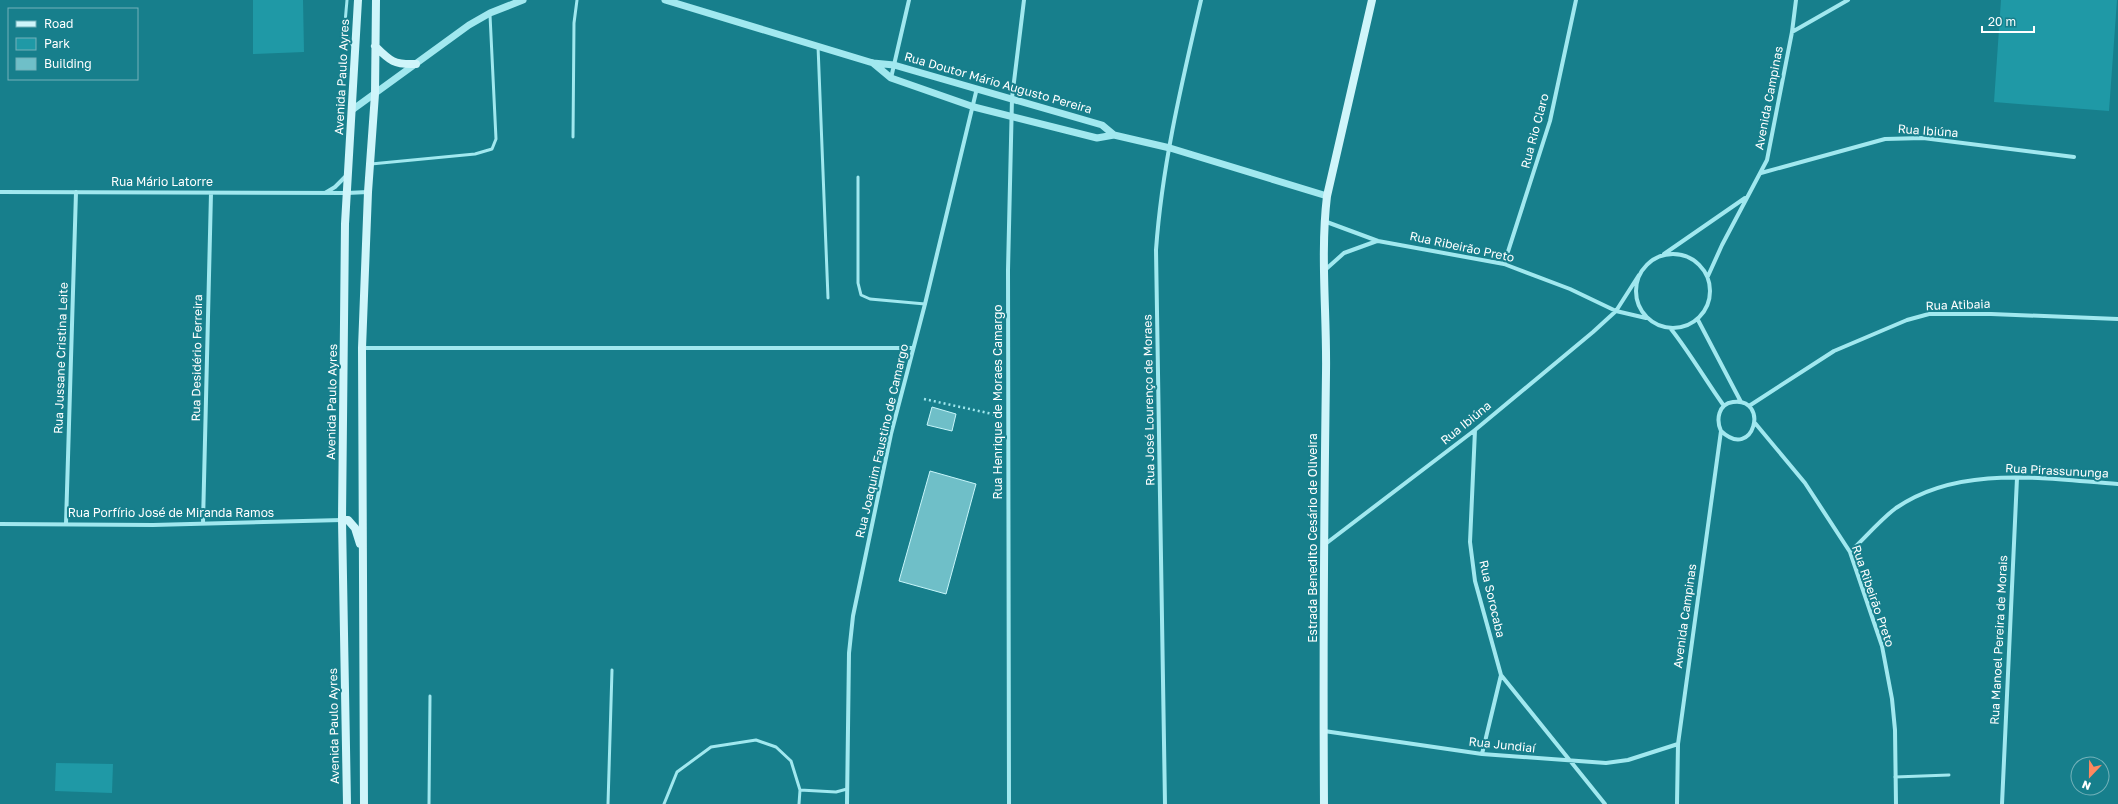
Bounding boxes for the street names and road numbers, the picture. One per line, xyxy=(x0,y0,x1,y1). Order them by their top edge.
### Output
street label: Avenida Paulo Ayres xyxy=(331,19,352,135)
street label: Avenida Campinas xyxy=(1751,45,1786,151)
street label: Rua Doutor Mário Augusto Pereira xyxy=(903,48,1094,117)
street label: Rua Rio Claro xyxy=(1517,92,1552,170)
street label: Rua Ibiúna xyxy=(1897,121,1959,140)
street label: Rua Mário Latorre xyxy=(111,174,213,189)
street label: Rua Ribeirão Preto xyxy=(1408,228,1516,265)
street label: Rua Jussane Cristina Leite xyxy=(50,282,71,434)
street label: Rua Desidério Ferreira xyxy=(188,294,205,422)
street label: Rua Atibaia xyxy=(1925,296,1991,313)
street label: Rua Henrique de Moraes Camargo xyxy=(990,305,1005,499)
street label: Rua José Lourenço de Moraes xyxy=(1140,314,1157,486)
street label: Rua Joaquim Faustino de Camargo xyxy=(852,342,911,539)
street label: Avenida Paulo Ayres xyxy=(323,344,340,460)
street label: Rua Ibiúna xyxy=(1437,398,1494,448)
street label: Estrada Benedito Cesário de Oliveira xyxy=(1305,433,1320,643)
street label: Rua Pirassununga xyxy=(2005,460,2109,481)
street label: Rua Porfírio José de Miranda Ramos xyxy=(68,505,274,520)
street label: Rua Ribeirão Preto xyxy=(1849,543,1898,649)
street label: Rua Manoel Pereira de Morais xyxy=(1987,555,2010,725)
street label: Rua Sorocaba xyxy=(1476,559,1509,639)
street label: Avenida Campinas xyxy=(1670,563,1699,669)
street label: Avenida Paulo Ayres xyxy=(325,668,342,784)
street label: Rua Jundiaí xyxy=(1468,734,1537,756)

